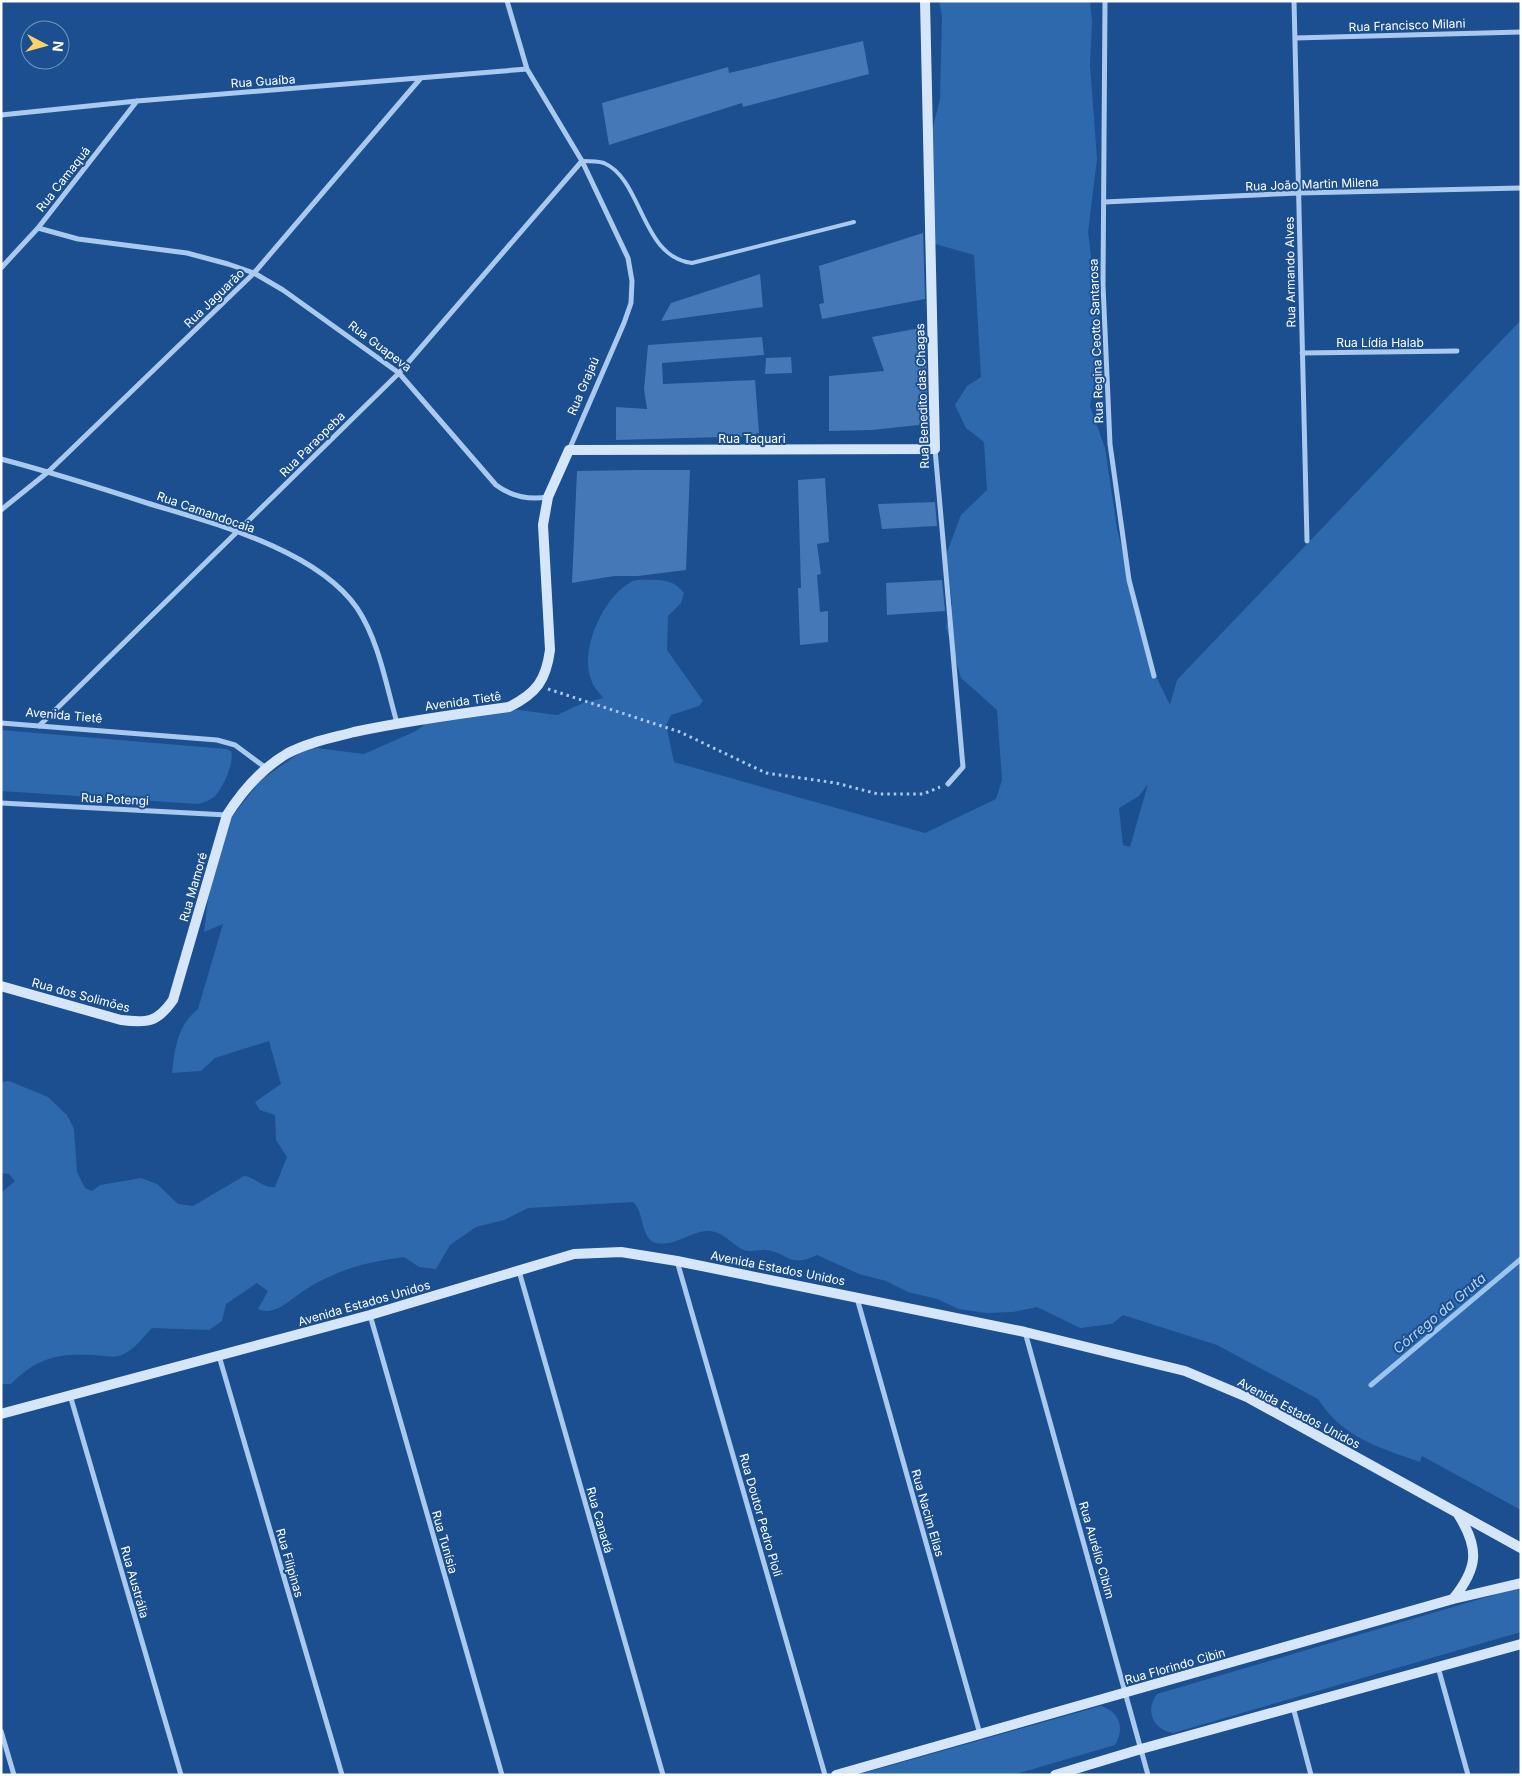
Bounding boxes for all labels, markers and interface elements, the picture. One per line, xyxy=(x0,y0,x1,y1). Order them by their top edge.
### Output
street label: Rua Francisco Milani xyxy=(1348,15,1466,35)
north arrow xyxy=(20,20,70,70)
text: N xyxy=(49,40,67,53)
street label: Rua Guaíba xyxy=(230,71,296,91)
street label: Rua Camaquá xyxy=(33,143,93,215)
street label: Rua João Martin Milena xyxy=(1245,174,1379,194)
street label: Rua Armando Alves xyxy=(1282,216,1298,328)
street label: Rua Regina Ceotto Santarosa xyxy=(1086,258,1106,424)
street label: Rua Jaguarão xyxy=(181,265,247,331)
street label: Rua Guapeva xyxy=(345,317,415,375)
street label: Rua Benedito das Chagas xyxy=(912,323,932,469)
street label: Rua Lídia Halab xyxy=(1336,335,1424,350)
street label: Rua Grajaú xyxy=(564,355,602,417)
street label: Rua Paraopeba xyxy=(276,408,348,480)
street label: Rua Taquari xyxy=(718,431,786,446)
street label: Rua Camandocaia xyxy=(155,488,257,536)
street label: Avenida Tietê xyxy=(424,688,502,714)
street label: Avenida Tietê xyxy=(25,704,103,726)
street label: Rua Potengi xyxy=(81,790,149,808)
street label: Rua Mamoré xyxy=(176,851,210,923)
street label: Rua dos Solimões xyxy=(30,975,132,1015)
street label: Avenida Estados Unidos xyxy=(709,1248,847,1288)
water label: Córrego da Gruta xyxy=(1389,1269,1489,1357)
street label: Avenida Estados Unidos xyxy=(296,1277,432,1329)
street label: Avenida Estados Unidos xyxy=(1235,1374,1363,1452)
street label: Rua Doutor Pedro Pioli xyxy=(736,1452,786,1578)
street label: Rua Nacim Elias xyxy=(908,1467,948,1559)
street label: Rua Canadá xyxy=(583,1485,617,1555)
street label: Rua Aurélio Cibim xyxy=(1076,1500,1118,1600)
street label: Rua Tunísia xyxy=(429,1509,461,1575)
street label: Rua Filipinas xyxy=(273,1527,307,1599)
street label: Rua Austrália xyxy=(118,1544,152,1620)
street label: Rua Florindo Cibin xyxy=(1123,1644,1227,1688)

